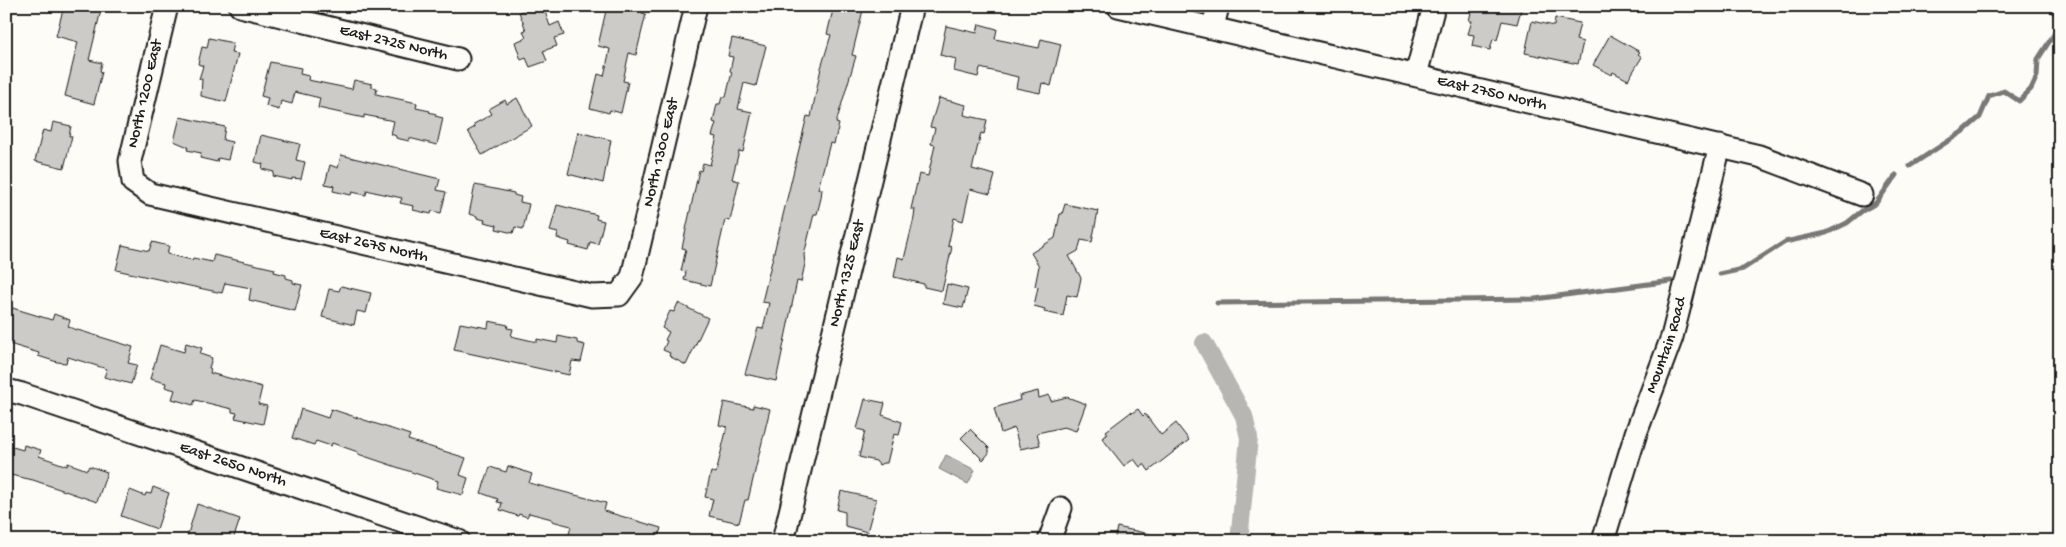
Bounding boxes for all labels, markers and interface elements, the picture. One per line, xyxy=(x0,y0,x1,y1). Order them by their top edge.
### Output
street label: East 2725 North xyxy=(337,21,450,66)
street label: North 1200 East xyxy=(124,36,168,150)
street label: East 2750 North xyxy=(1435,71,1549,116)
street label: North 1300 East xyxy=(639,95,684,209)
street label: North 1325 East xyxy=(825,217,870,329)
street label: East 2675 North xyxy=(317,224,430,267)
street label: Mountain Road xyxy=(1642,294,1691,396)
street label: East 2650 North xyxy=(177,438,289,492)

